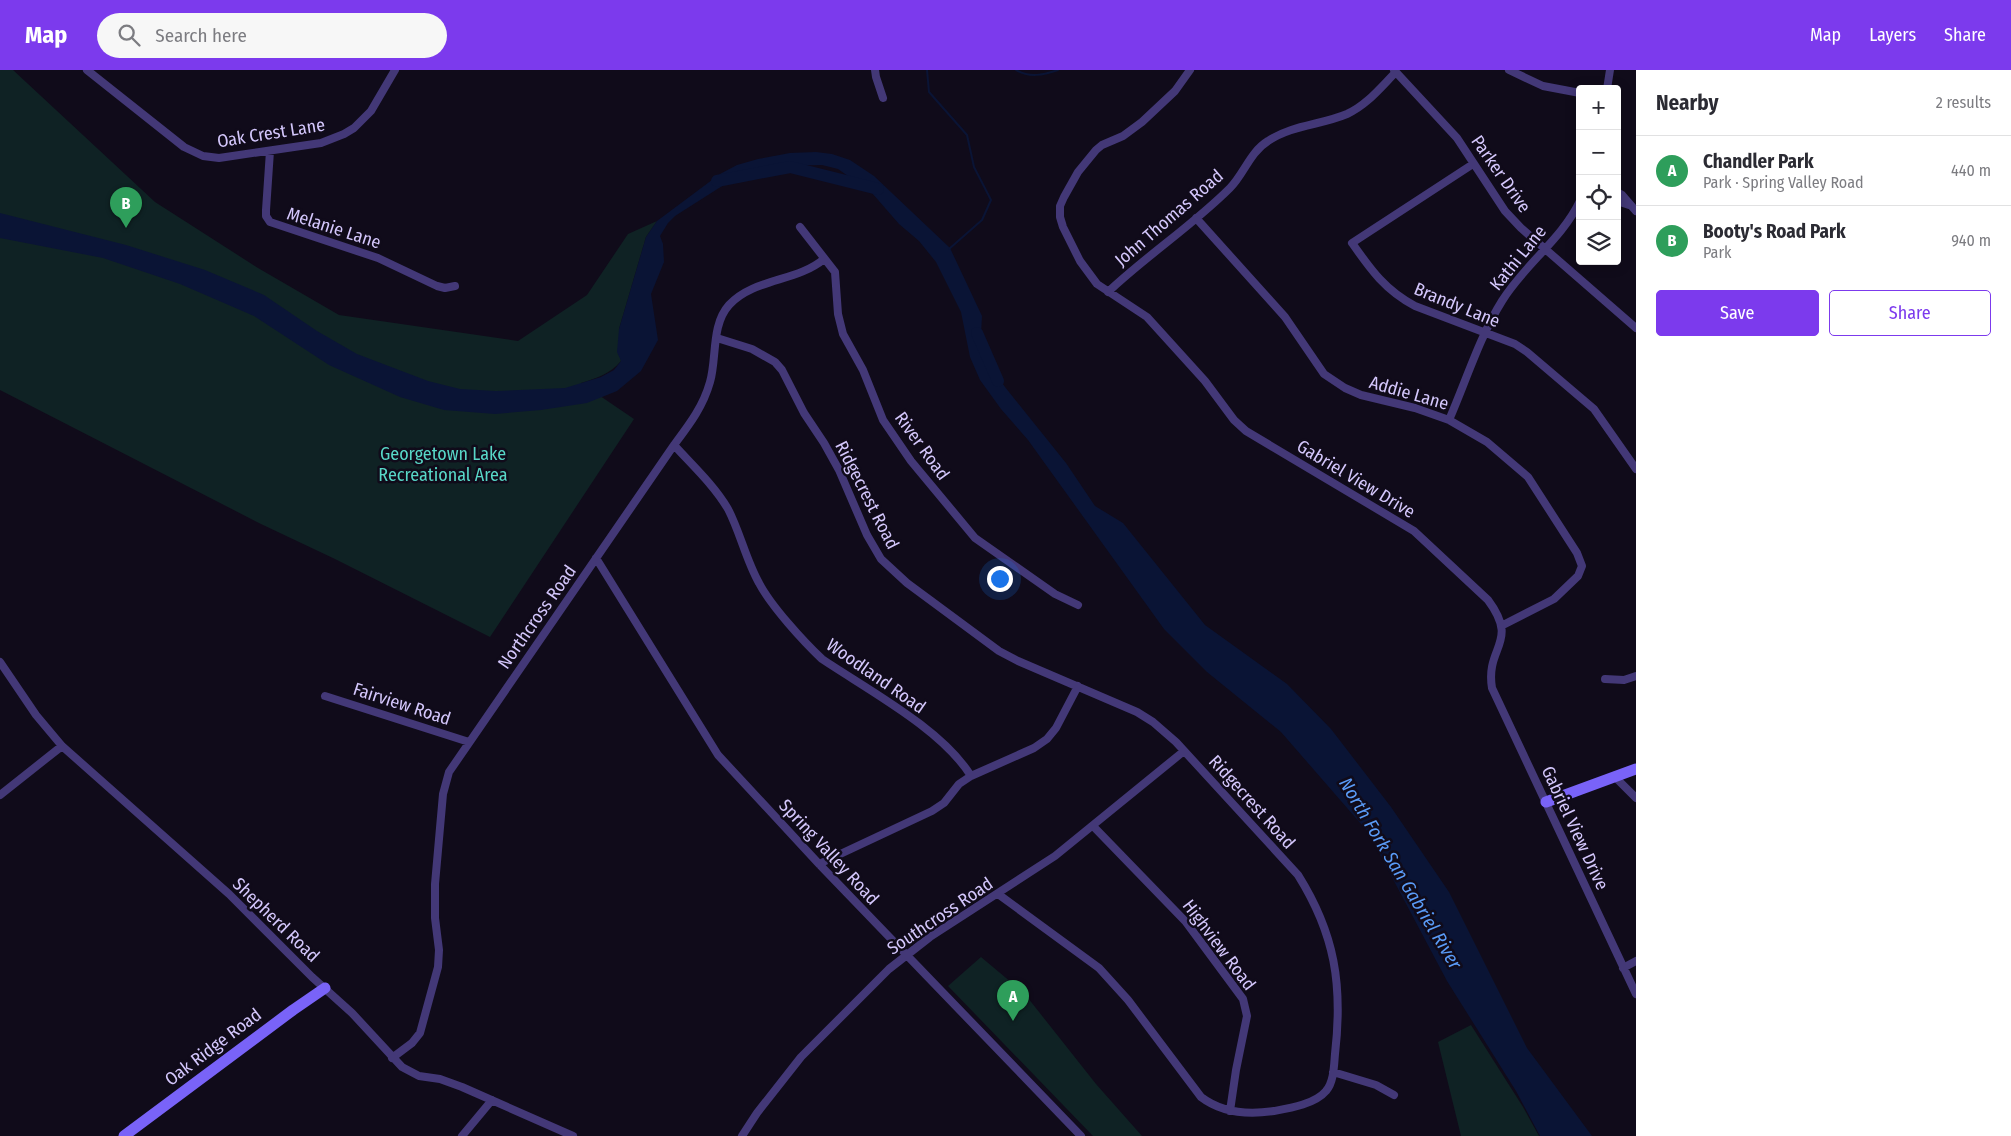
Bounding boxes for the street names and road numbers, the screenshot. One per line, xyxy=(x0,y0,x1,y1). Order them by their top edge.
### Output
street label: Oak Crest Lane xyxy=(215,114,327,152)
street label: Parker Drive xyxy=(1466,131,1536,217)
street label: John Thomas Road xyxy=(1110,165,1228,271)
street label: Melanie Lane xyxy=(284,202,384,254)
street label: Kathi Lane xyxy=(1485,221,1551,295)
street label: Brandy Lane xyxy=(1411,278,1503,332)
street label: Addie Lane xyxy=(1367,371,1451,415)
street label: River Road xyxy=(890,408,954,484)
street label: Gabriel View Drive xyxy=(1293,435,1419,523)
street label: Ridgecrest Road xyxy=(830,437,904,553)
street label: Northcross Road xyxy=(493,561,581,673)
street label: Woodland Road xyxy=(822,634,930,718)
street label: Fairview Road xyxy=(350,678,454,730)
street label: Ridgecrest Road xyxy=(1204,751,1300,853)
street label: Gabriel View Drive xyxy=(1537,763,1613,894)
street label: Spring Valley Road xyxy=(774,795,884,909)
street label: Shepherd Road xyxy=(228,873,324,967)
street label: Southcross Road xyxy=(883,873,997,959)
street label: Highview Road xyxy=(1178,895,1260,995)
street label: Oak Ridge Road xyxy=(160,1004,266,1090)

